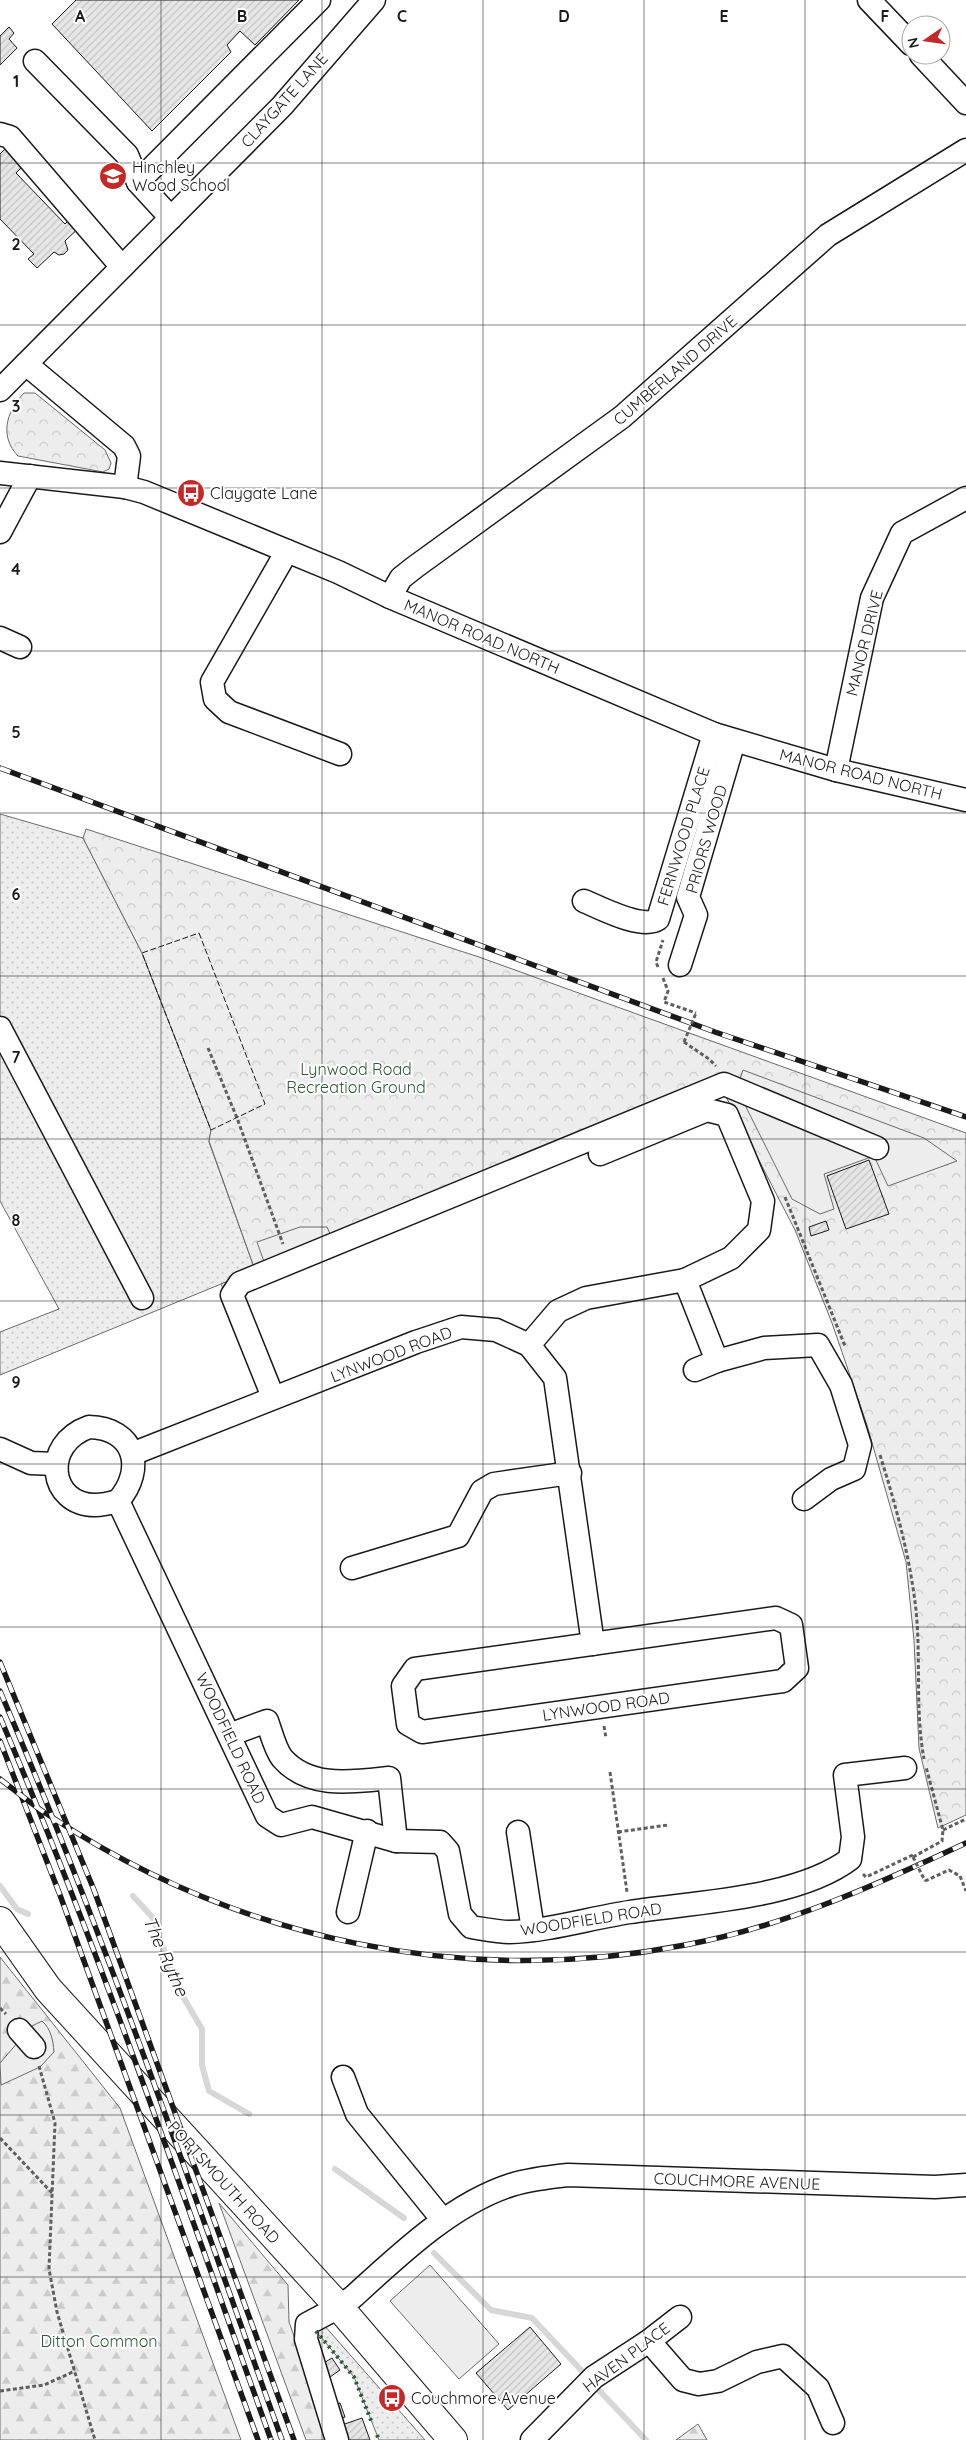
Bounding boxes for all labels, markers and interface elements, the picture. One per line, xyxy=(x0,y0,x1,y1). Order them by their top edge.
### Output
text: A xyxy=(75,6,86,26)
text: B xyxy=(237,6,247,26)
text: C xyxy=(397,6,407,26)
text: D xyxy=(558,6,570,26)
text: E xyxy=(719,6,729,26)
text: F xyxy=(881,6,890,26)
north arrow xyxy=(901,15,951,65)
text: N xyxy=(903,36,923,50)
street label: CLAYGATE LANE xyxy=(236,49,332,151)
text: 1 xyxy=(13,71,19,91)
place label: Hinchley Wood School xyxy=(132,157,230,195)
school or university icon: Hinchley Wood School xyxy=(98,161,128,191)
text: 2 xyxy=(11,234,21,254)
street label: CUMBERLAND DRIVE xyxy=(609,311,741,429)
text: 3 xyxy=(12,396,20,416)
bus stop icon: Claygate Lane xyxy=(176,478,206,508)
place label: Claygate Lane xyxy=(210,483,318,503)
text: 4 xyxy=(11,559,21,579)
street label: MANOR DRIVE xyxy=(841,588,887,698)
street label: MANOR ROAD NORTH xyxy=(401,594,563,678)
text: 5 xyxy=(11,722,21,742)
street label: MANOR ROAD NORTH xyxy=(778,744,944,804)
street label: FERNWOOD PLACE xyxy=(652,764,714,908)
street label: PRIORS WOOD xyxy=(681,782,731,896)
text: 6 xyxy=(12,884,21,904)
text: 7 xyxy=(12,1047,21,1067)
park label: Lynwood Road Recreation Ground xyxy=(286,1059,426,1097)
text: 8 xyxy=(12,1210,21,1230)
street label: LYNWOOD ROAD xyxy=(327,1322,455,1386)
text: 9 xyxy=(11,1372,21,1392)
street label: WOODFIELD ROAD xyxy=(192,1669,270,1807)
street label: LYNWOOD ROAD xyxy=(541,1687,671,1725)
street label: WOODFIELD ROAD xyxy=(519,1898,663,1940)
water label: The Rythe xyxy=(138,1913,194,2000)
street label: PORTSMOUTH ROAD xyxy=(164,2117,284,2247)
street label: COUCHMORE AVENUE xyxy=(653,2168,821,2194)
street label: HAVEN PLACE xyxy=(578,2318,674,2396)
park label: Ditton Common xyxy=(40,2331,158,2351)
bus stop icon: Couchmore Avenue xyxy=(377,2383,407,2413)
place label: Couchmore Avenue xyxy=(411,2388,556,2408)

